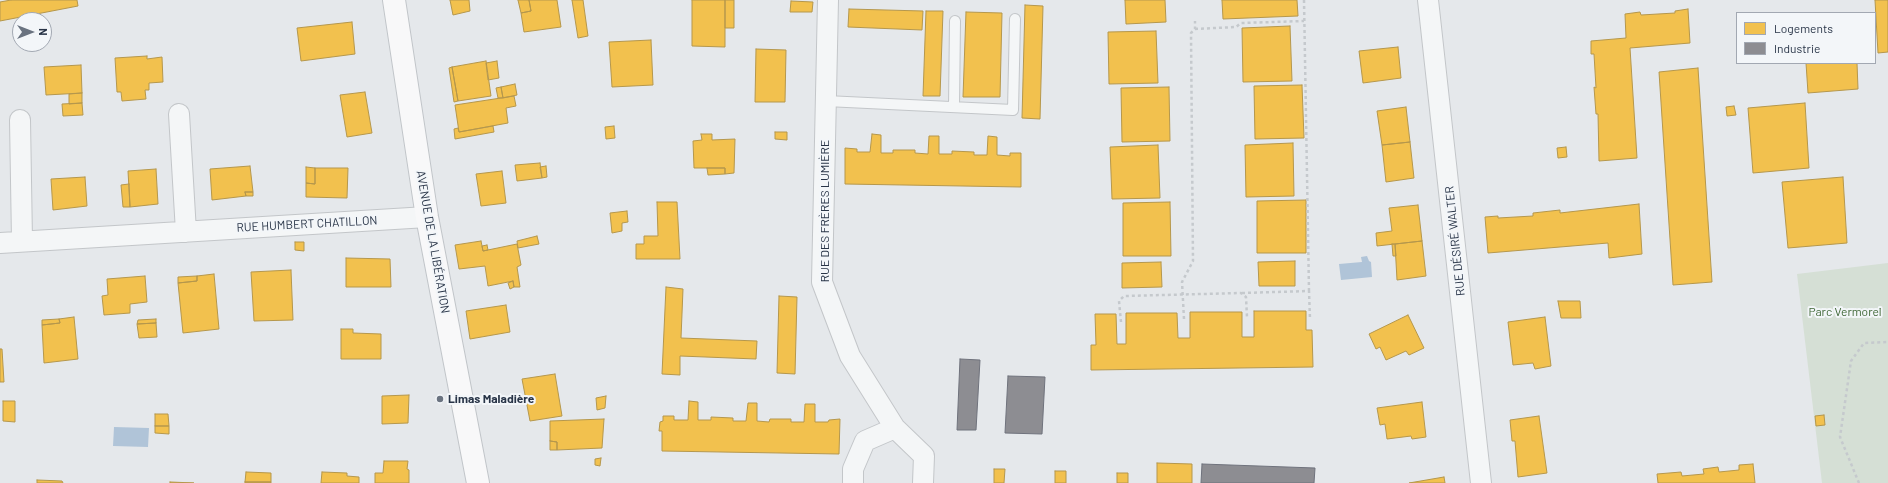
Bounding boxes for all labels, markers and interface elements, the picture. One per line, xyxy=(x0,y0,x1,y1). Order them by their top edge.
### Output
north arrow xyxy=(12,12,52,52)
legend xyxy=(1736,12,1876,64)
text: Logements xyxy=(1774,21,1833,35)
text: N xyxy=(37,28,50,36)
text: Industrie xyxy=(1774,41,1820,55)
street label: RUE DES FRÈRES LUMIÈRE xyxy=(818,140,832,282)
street label: AVENUE DE LA LIBÉRATION xyxy=(413,169,453,315)
street label: RUE DÉSIRÉ WALTER xyxy=(1442,185,1468,297)
street label: RUE HUMBERT CHATILLON xyxy=(236,213,378,235)
park label: Parc Vermorel xyxy=(1808,305,1882,319)
place label: Limas Maladière xyxy=(448,392,534,406)
marker: Limas Maladière xyxy=(435,394,445,404)

